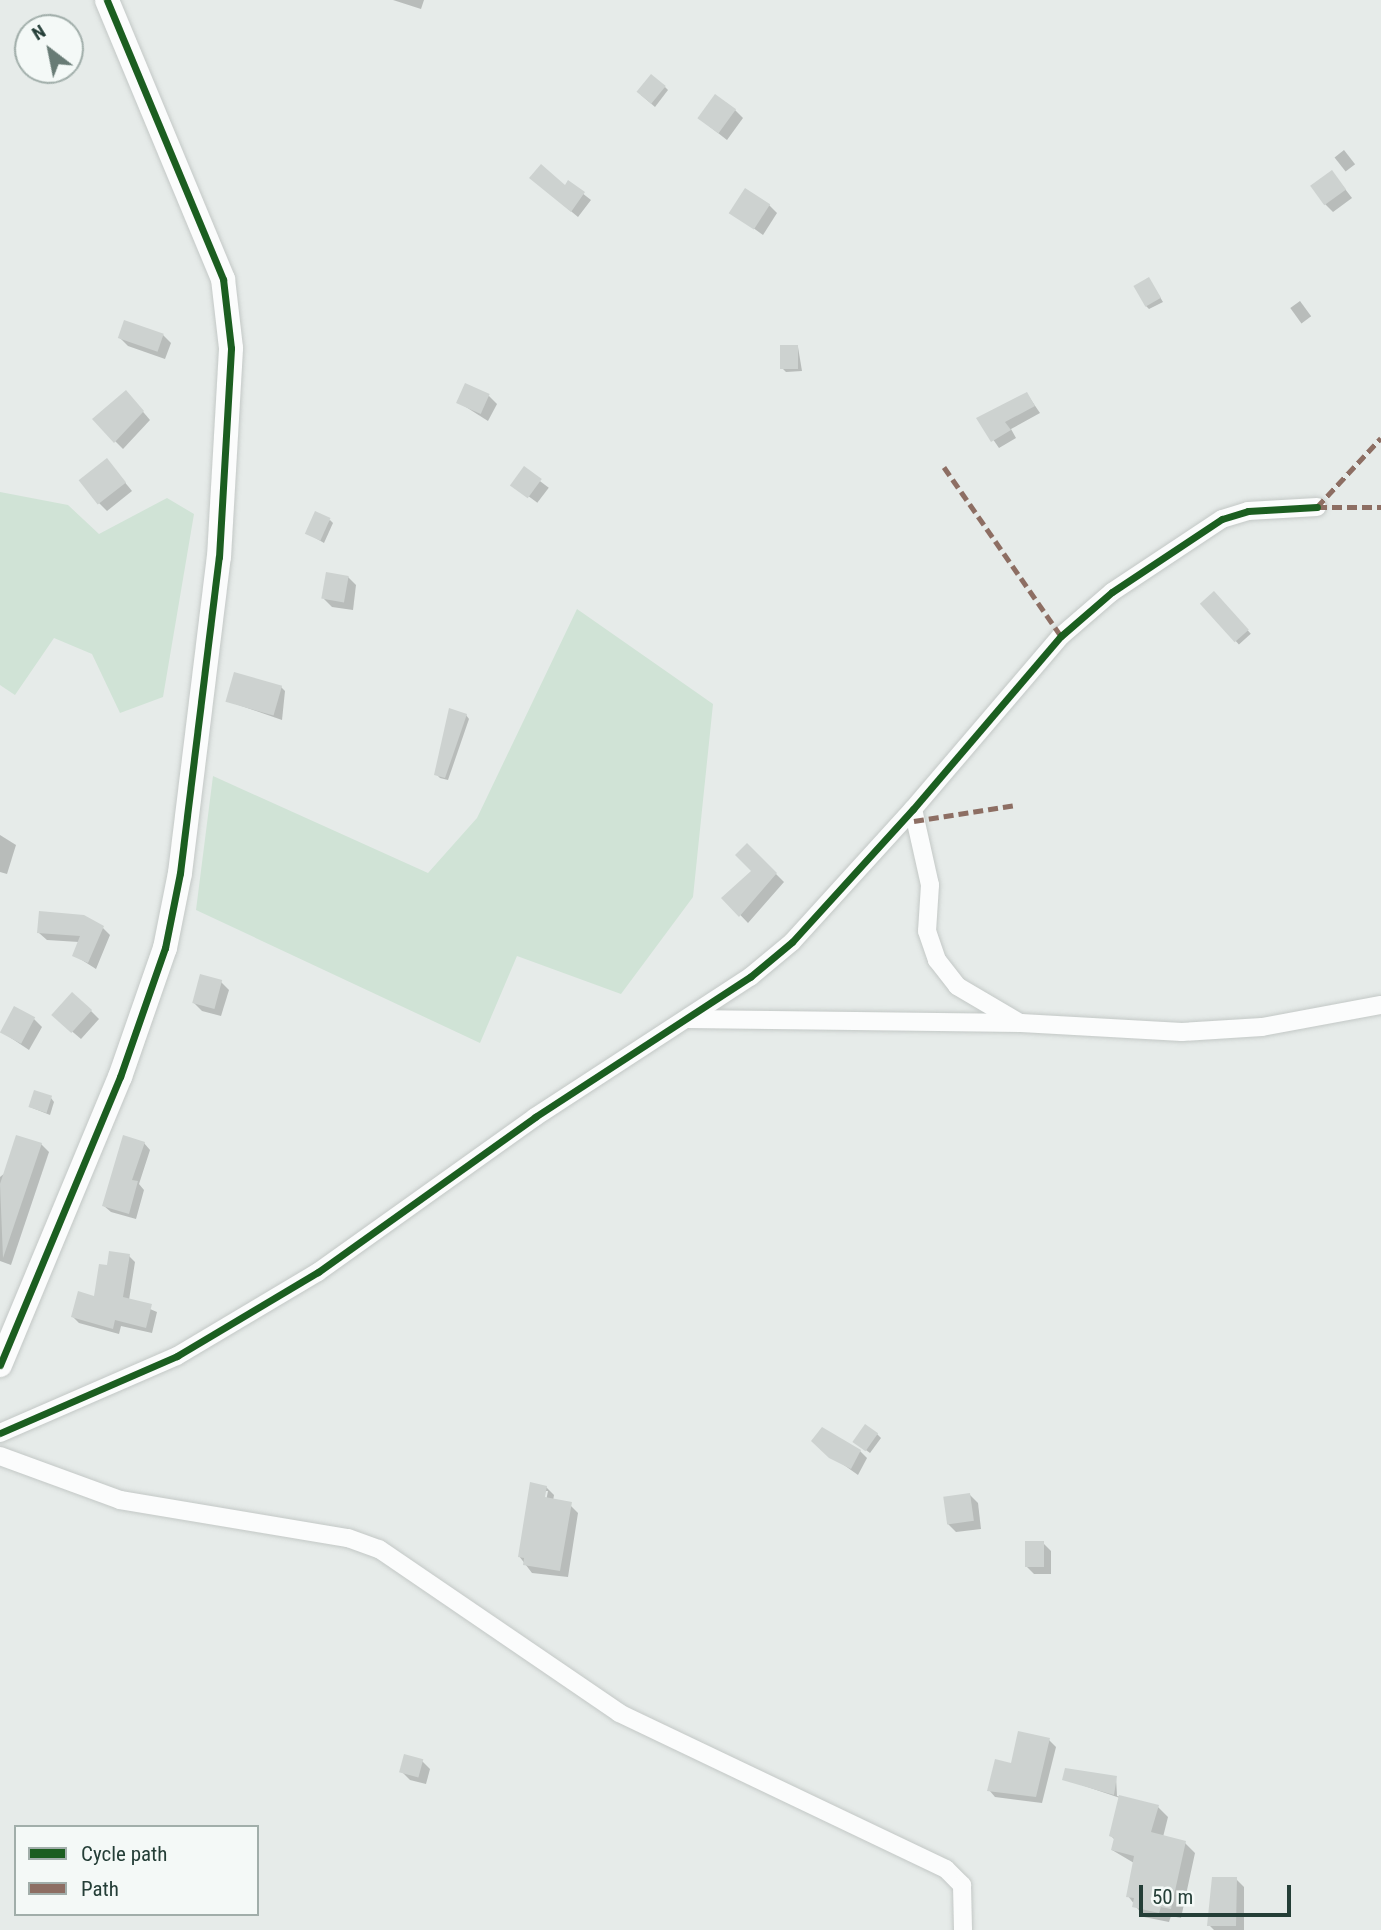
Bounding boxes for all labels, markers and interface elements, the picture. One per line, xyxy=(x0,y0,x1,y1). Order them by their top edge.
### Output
north arrow xyxy=(14,14,84,84)
text: N xyxy=(28,20,50,45)
legend xyxy=(14,1825,259,1916)
text: Cycle path xyxy=(81,1842,167,1866)
scale bar xyxy=(1143,1870,1295,1914)
text: Path xyxy=(81,1877,119,1901)
text: 50 m xyxy=(1152,1885,1193,1909)

